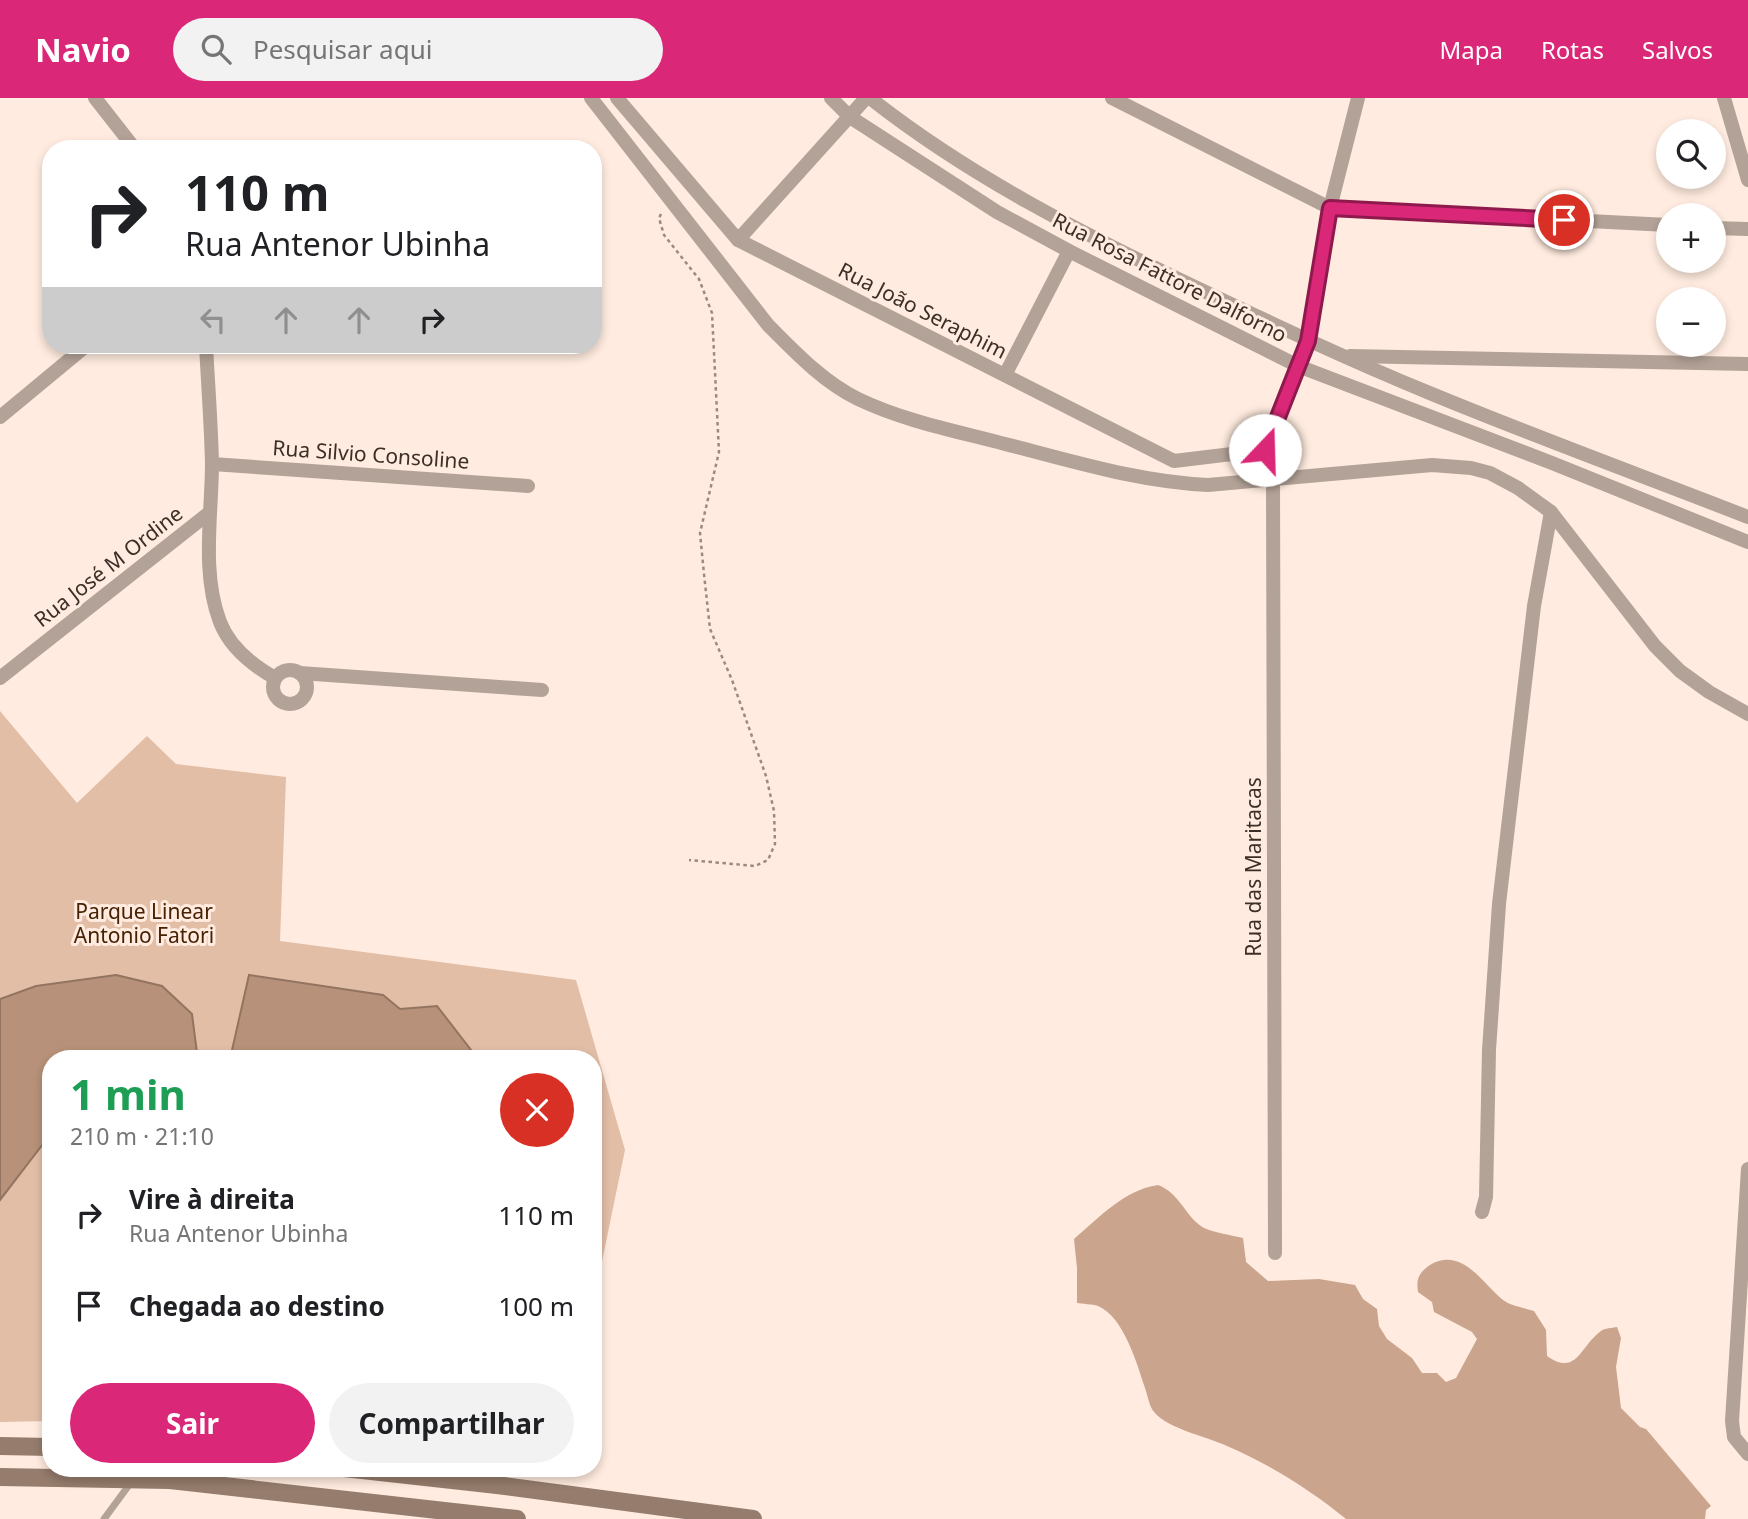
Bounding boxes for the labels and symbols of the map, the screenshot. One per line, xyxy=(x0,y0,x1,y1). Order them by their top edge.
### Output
pin xyxy=(1534,190,1594,250)
street label: Rua Rosa Fattore Dalforno xyxy=(1048,206,1292,348)
street label: Rua João Seraphim xyxy=(834,255,1012,365)
position arrow xyxy=(1228,413,1302,487)
street label: Rua Silvio Consoline xyxy=(272,433,470,475)
street label: Rua José M Ordine xyxy=(28,499,188,633)
street label: Rua das Maritacas xyxy=(1239,777,1267,957)
park label: Parque Linear Antonio Fatori xyxy=(74,897,214,949)

